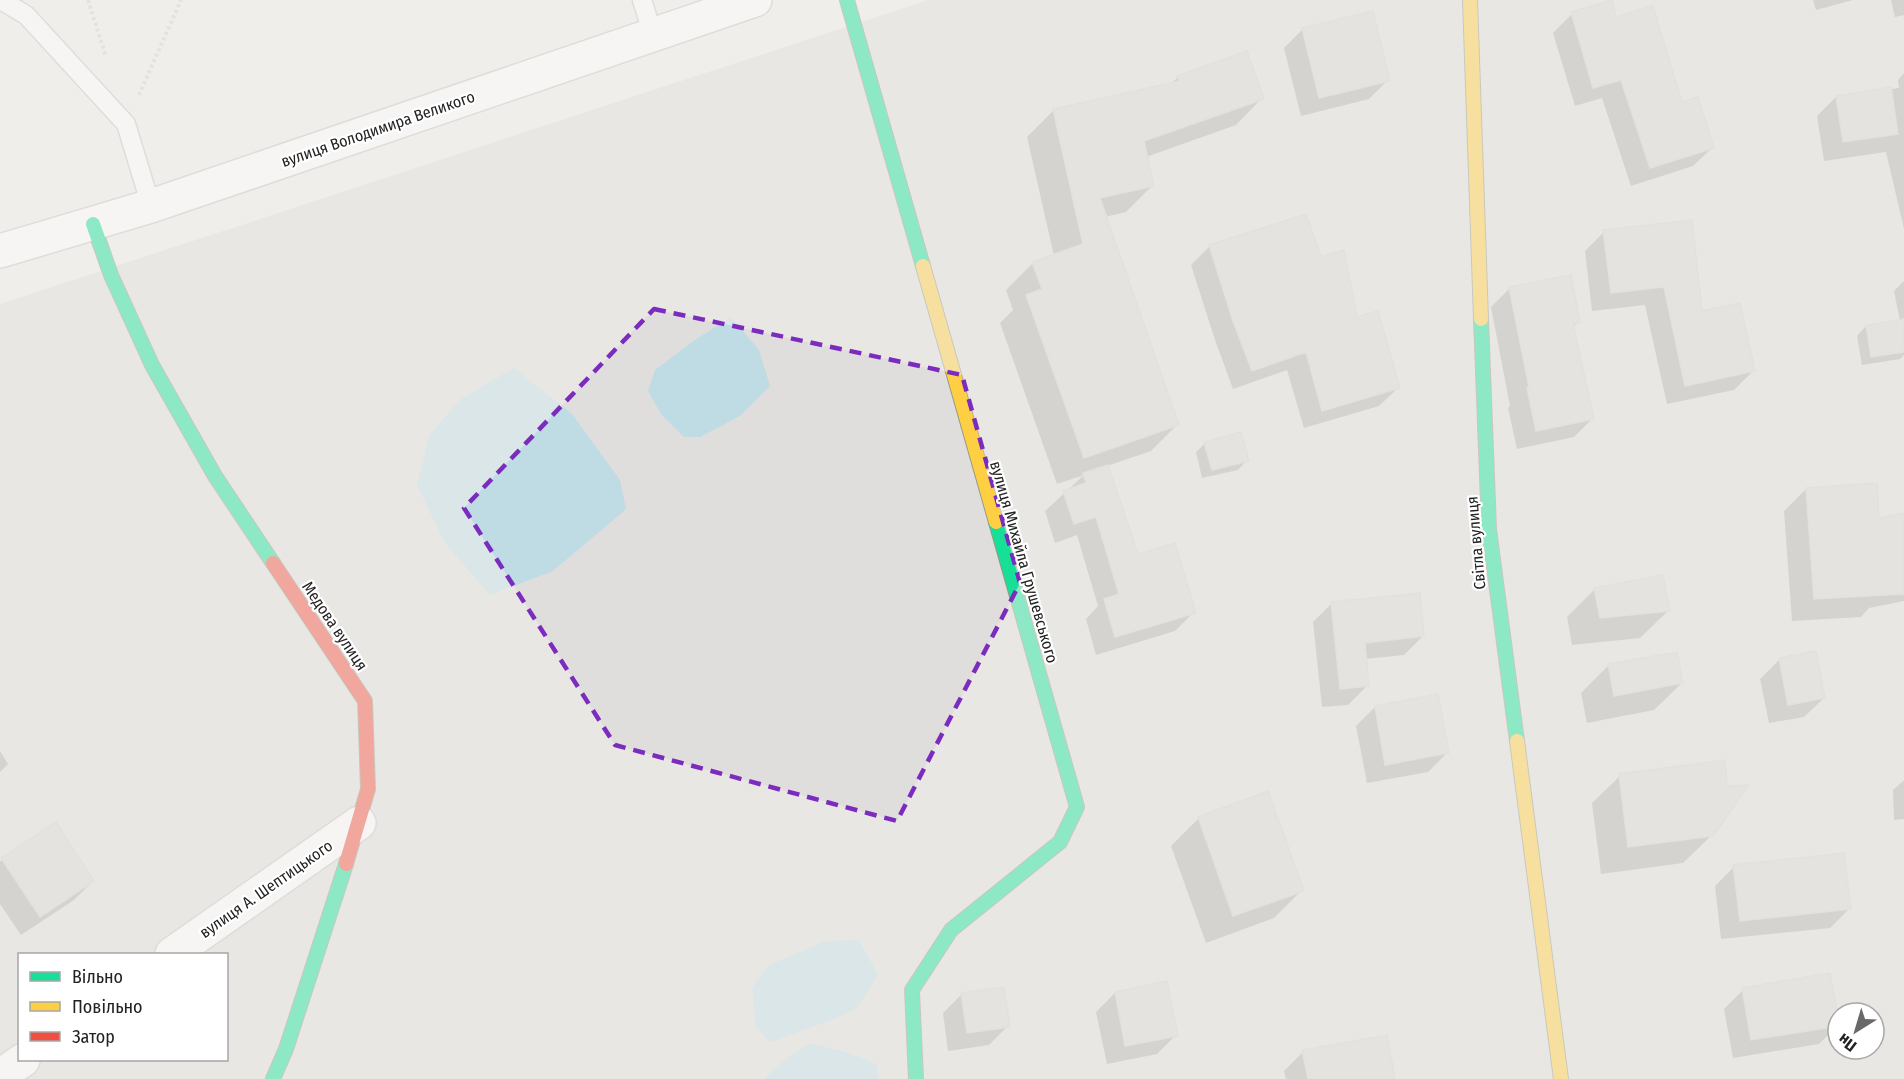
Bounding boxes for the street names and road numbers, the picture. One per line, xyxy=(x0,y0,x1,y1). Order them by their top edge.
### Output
street label: вулиця Володимира Великого xyxy=(279,87,477,171)
street label: вулиця Михайла Грушевського xyxy=(986,459,1062,665)
street label: Світла вулиця xyxy=(1462,496,1490,590)
street label: Медова вулиця xyxy=(298,578,372,674)
street label: вулиця А. Шептицького xyxy=(196,836,336,942)

